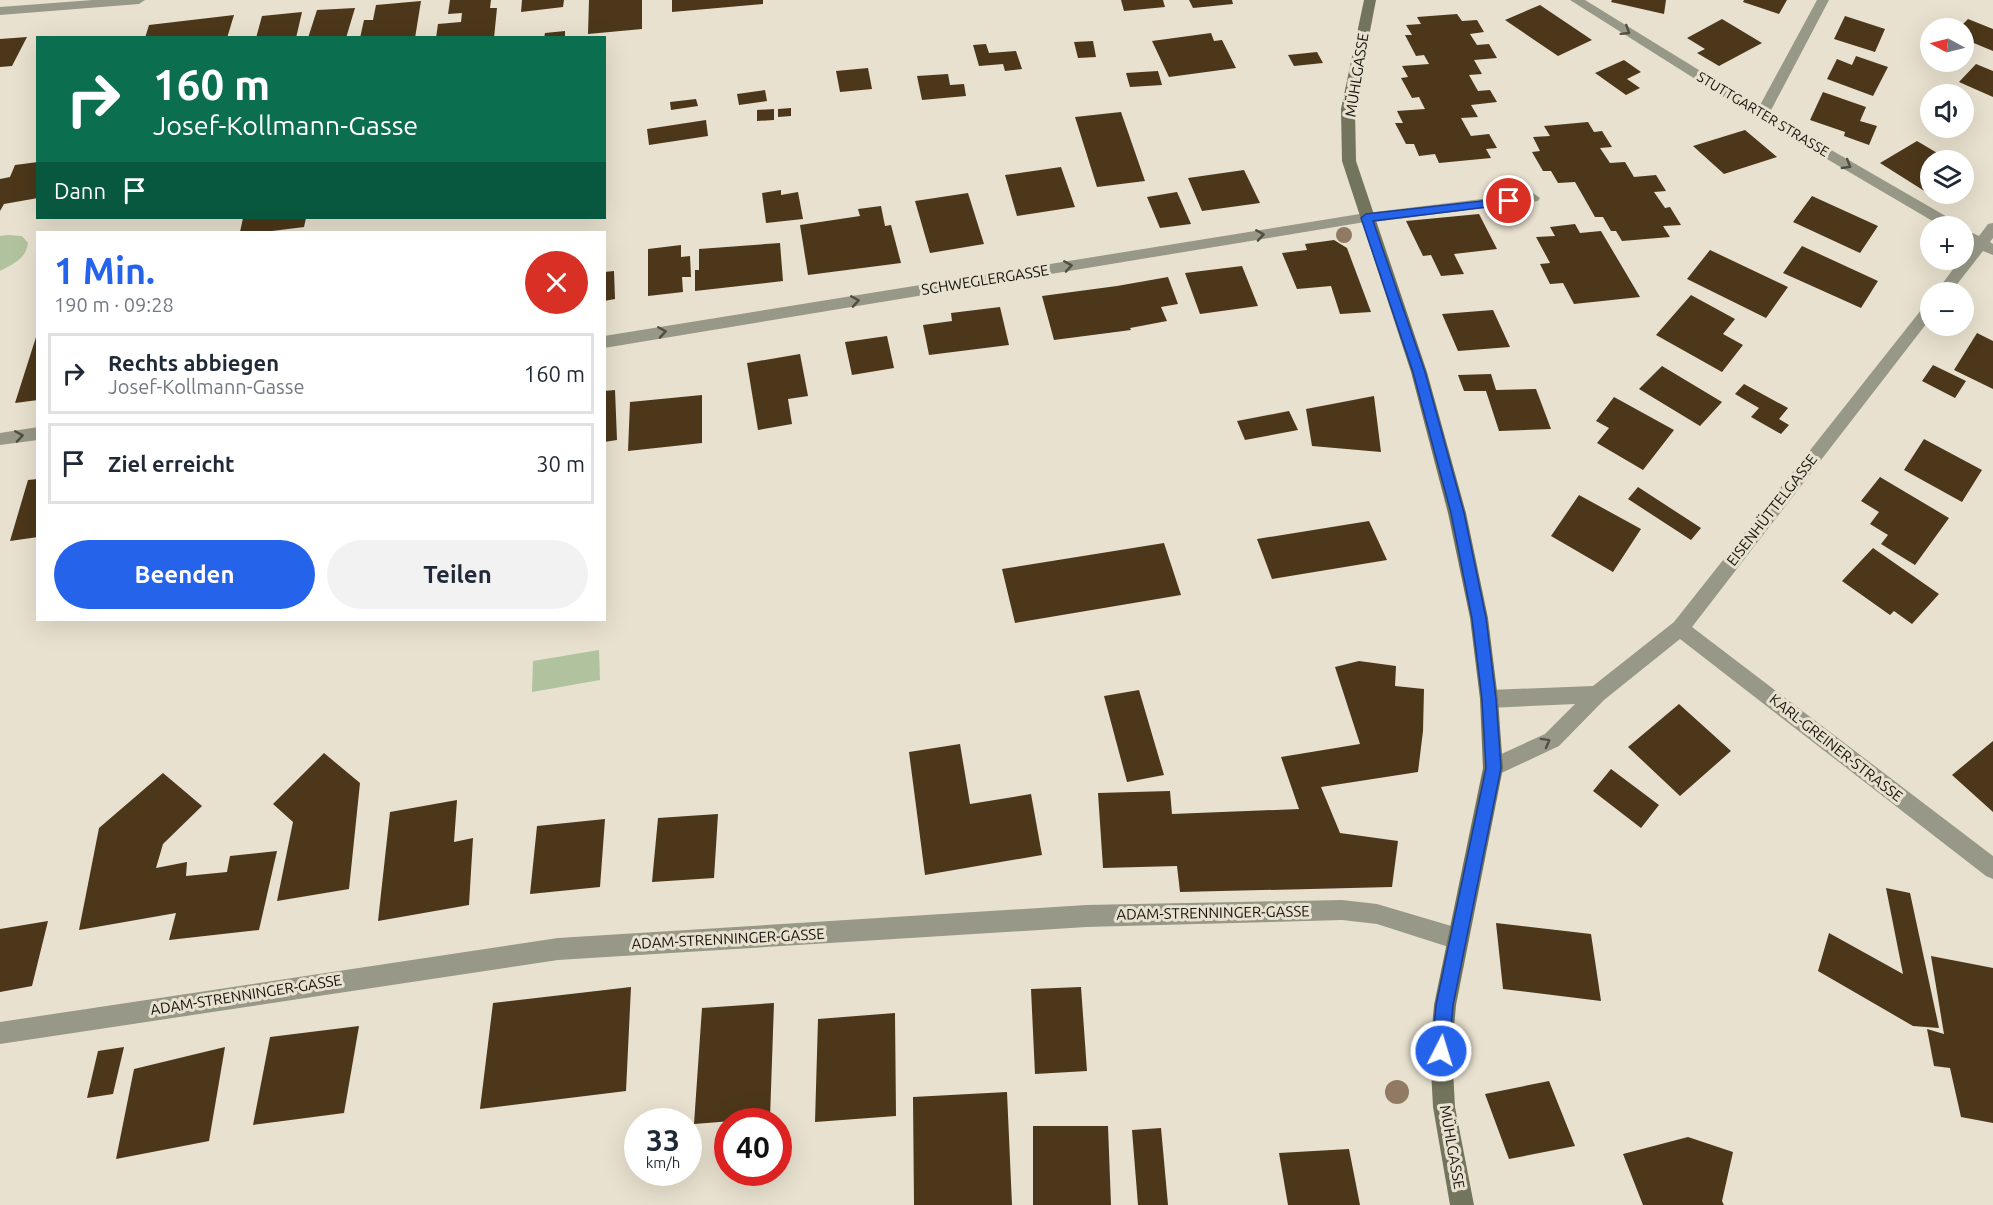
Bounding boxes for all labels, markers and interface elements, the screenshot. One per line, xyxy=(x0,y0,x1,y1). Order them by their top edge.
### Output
north arrow xyxy=(1920,18,1974,72)
map controls xyxy=(1920,18,1974,336)
one-way arrow xyxy=(1620,23,1630,35)
street label: MÜHLGASSE xyxy=(1341,32,1372,118)
icon: right xyxy=(54,60,132,138)
text: 160 m xyxy=(153,61,270,108)
street label: STUTTGARTER STRASSE xyxy=(1694,68,1832,160)
button: sound xyxy=(1920,84,1974,138)
text: Josef-Kollmann-Gasse xyxy=(153,110,418,140)
button: layers xyxy=(1920,150,1974,204)
one-way arrow xyxy=(1841,157,1851,169)
icon: arrive xyxy=(118,174,151,207)
pin xyxy=(1483,175,1534,226)
text: Dann xyxy=(54,178,106,203)
icon: arrive xyxy=(1492,184,1525,217)
button: + xyxy=(1920,216,1974,270)
one-way arrow xyxy=(1255,229,1265,242)
text: 1 Min. xyxy=(54,250,155,291)
button: close xyxy=(525,251,588,314)
street label: SCHWEGLERGASSE xyxy=(920,261,1050,298)
one-way arrow xyxy=(1063,261,1073,273)
button: − xyxy=(1920,282,1974,336)
text: 190 m · 09:28 xyxy=(54,293,174,316)
one-way arrow xyxy=(849,295,859,308)
one-way arrow xyxy=(658,327,667,339)
text: Rechts abbiegen xyxy=(108,350,279,375)
icon: right xyxy=(57,357,90,390)
text: 160 m xyxy=(524,361,585,386)
text: Josef-Kollmann-Gasse xyxy=(108,375,304,398)
one-way arrow xyxy=(13,430,23,443)
icon: arrive xyxy=(57,447,90,480)
text: Ziel erreicht xyxy=(108,451,235,476)
text: 30 m xyxy=(536,451,585,476)
street label: EISENHÜTTELGASSE xyxy=(1723,451,1820,569)
button: Beenden xyxy=(54,540,315,609)
button: Teilen xyxy=(327,540,588,609)
street label: KARL-GREINER-STRASSE xyxy=(1766,690,1906,805)
one-way arrow xyxy=(1540,738,1550,749)
street label: ADAM-STRENNINGER-GASSE xyxy=(1116,902,1310,923)
street label: ADAM-STRENNINGER-GASSE xyxy=(631,925,825,952)
street label: ADAM-STRENNINGER-GASSE xyxy=(149,971,343,1018)
position arrow xyxy=(1409,1019,1473,1083)
street label: MÜHLGASSE xyxy=(1437,1104,1468,1190)
speed limit sign: 40 xyxy=(714,1108,792,1186)
text: 33 xyxy=(646,1123,680,1157)
text: km/h xyxy=(646,1154,680,1171)

